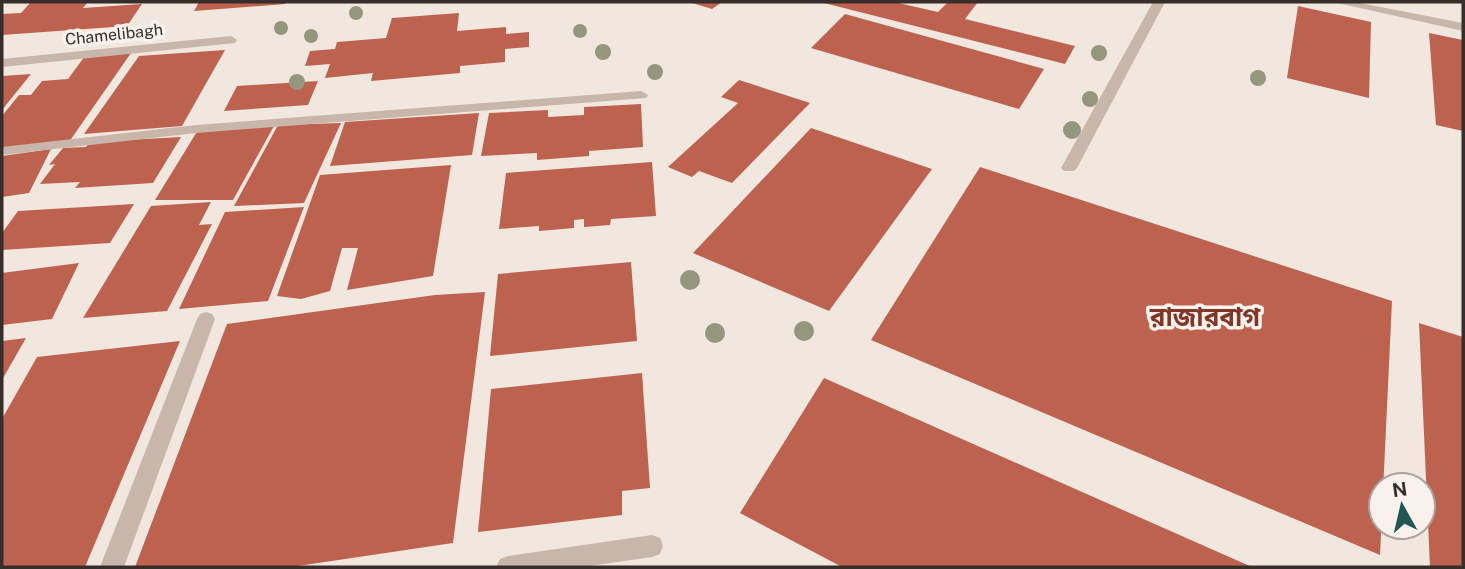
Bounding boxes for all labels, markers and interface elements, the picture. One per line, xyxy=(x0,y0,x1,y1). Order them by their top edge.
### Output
street label: Chamelibagh xyxy=(64,20,164,49)
district label: রাজারবাগ xyxy=(1149,301,1261,332)
north arrow xyxy=(1367,471,1437,541)
text: N xyxy=(1391,477,1409,501)

